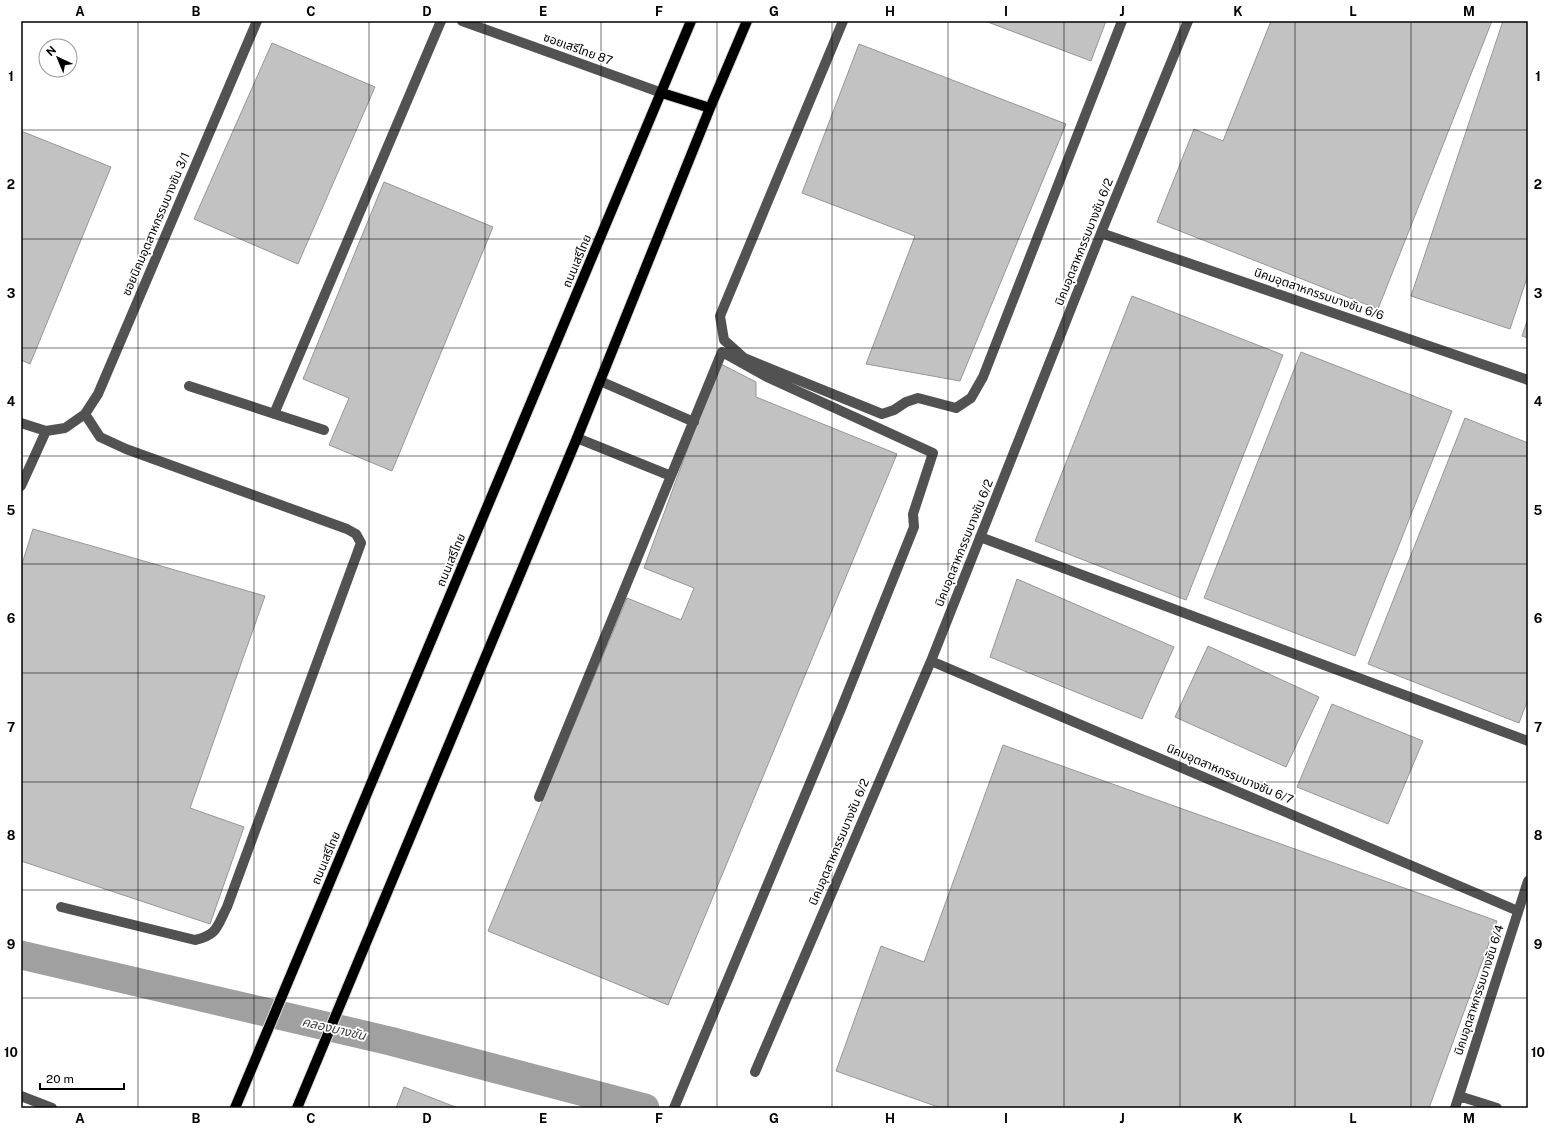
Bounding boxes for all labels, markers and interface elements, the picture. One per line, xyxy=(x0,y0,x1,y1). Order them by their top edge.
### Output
text: A xyxy=(75,4,85,19)
text: B xyxy=(192,4,201,19)
text: C xyxy=(306,4,316,19)
text: D xyxy=(422,4,432,19)
text: E xyxy=(539,4,547,19)
text: F xyxy=(655,4,663,19)
text: G xyxy=(769,4,779,19)
text: H xyxy=(885,4,895,19)
text: I xyxy=(1004,4,1008,19)
text: J xyxy=(1119,4,1125,19)
text: K xyxy=(1233,4,1243,19)
text: L xyxy=(1349,4,1357,19)
text: M xyxy=(1463,4,1475,19)
street label: ซอยเสรีไทย 87 xyxy=(541,30,615,68)
north arrow xyxy=(38,38,78,78)
text: N xyxy=(44,44,58,58)
text: 1 xyxy=(8,69,14,84)
text: 1 xyxy=(1535,69,1541,84)
street label: ซอยนิคมอุตสาหกรรมบางชัน 3/1 xyxy=(119,150,193,298)
street label: นิคมอุตสาหกรรมบางชัน 6/2 xyxy=(1052,176,1116,308)
text: 2 xyxy=(7,177,15,192)
text: 2 xyxy=(1534,177,1542,192)
street label: ถนนเสรีไทย xyxy=(560,232,594,290)
street label: นิคมอุตสาหกรรมบางชัน 6/6 xyxy=(1252,265,1386,323)
text: 3 xyxy=(7,286,16,301)
text: 3 xyxy=(1534,286,1543,301)
text: 4 xyxy=(7,394,16,409)
text: 4 xyxy=(1534,394,1543,409)
street label: นิคมอุตสาหกรรมบางชัน 6/2 xyxy=(932,477,996,609)
text: 5 xyxy=(7,503,16,518)
text: 5 xyxy=(1534,503,1543,518)
street label: ถนนเสรีไทย xyxy=(434,531,468,589)
text: 6 xyxy=(7,611,16,626)
text: 6 xyxy=(1534,611,1543,626)
text: 7 xyxy=(7,720,15,735)
text: 7 xyxy=(1534,720,1542,735)
street label: นิคมอุตสาหกรรมบางชัน 6/7 xyxy=(1165,741,1295,807)
street label: นิคมอุตสาหกรรมบางชัน 6/2 xyxy=(806,777,872,907)
text: 8 xyxy=(7,828,16,843)
text: 8 xyxy=(1534,828,1543,843)
street label: ถนนเสรีไทย xyxy=(309,829,343,887)
street label: นิคมอุตสาหกรรมบางชัน 6/4 xyxy=(1451,923,1507,1057)
text: 9 xyxy=(7,937,15,952)
text: 9 xyxy=(1534,937,1542,952)
water label: คลองบางชัน xyxy=(300,1014,368,1043)
text: 10 xyxy=(4,1045,18,1060)
text: 10 xyxy=(1531,1045,1545,1060)
scale bar xyxy=(40,1065,124,1091)
text: 20 m xyxy=(46,1072,74,1086)
text: A xyxy=(75,1111,85,1126)
text: B xyxy=(192,1111,201,1126)
text: C xyxy=(306,1111,316,1126)
text: D xyxy=(422,1111,432,1126)
text: E xyxy=(539,1111,547,1126)
text: F xyxy=(655,1111,663,1126)
text: G xyxy=(769,1111,779,1126)
text: H xyxy=(885,1111,895,1126)
text: I xyxy=(1004,1111,1008,1126)
text: J xyxy=(1119,1111,1125,1126)
text: K xyxy=(1233,1111,1243,1126)
text: L xyxy=(1349,1111,1357,1126)
text: M xyxy=(1463,1111,1475,1126)

